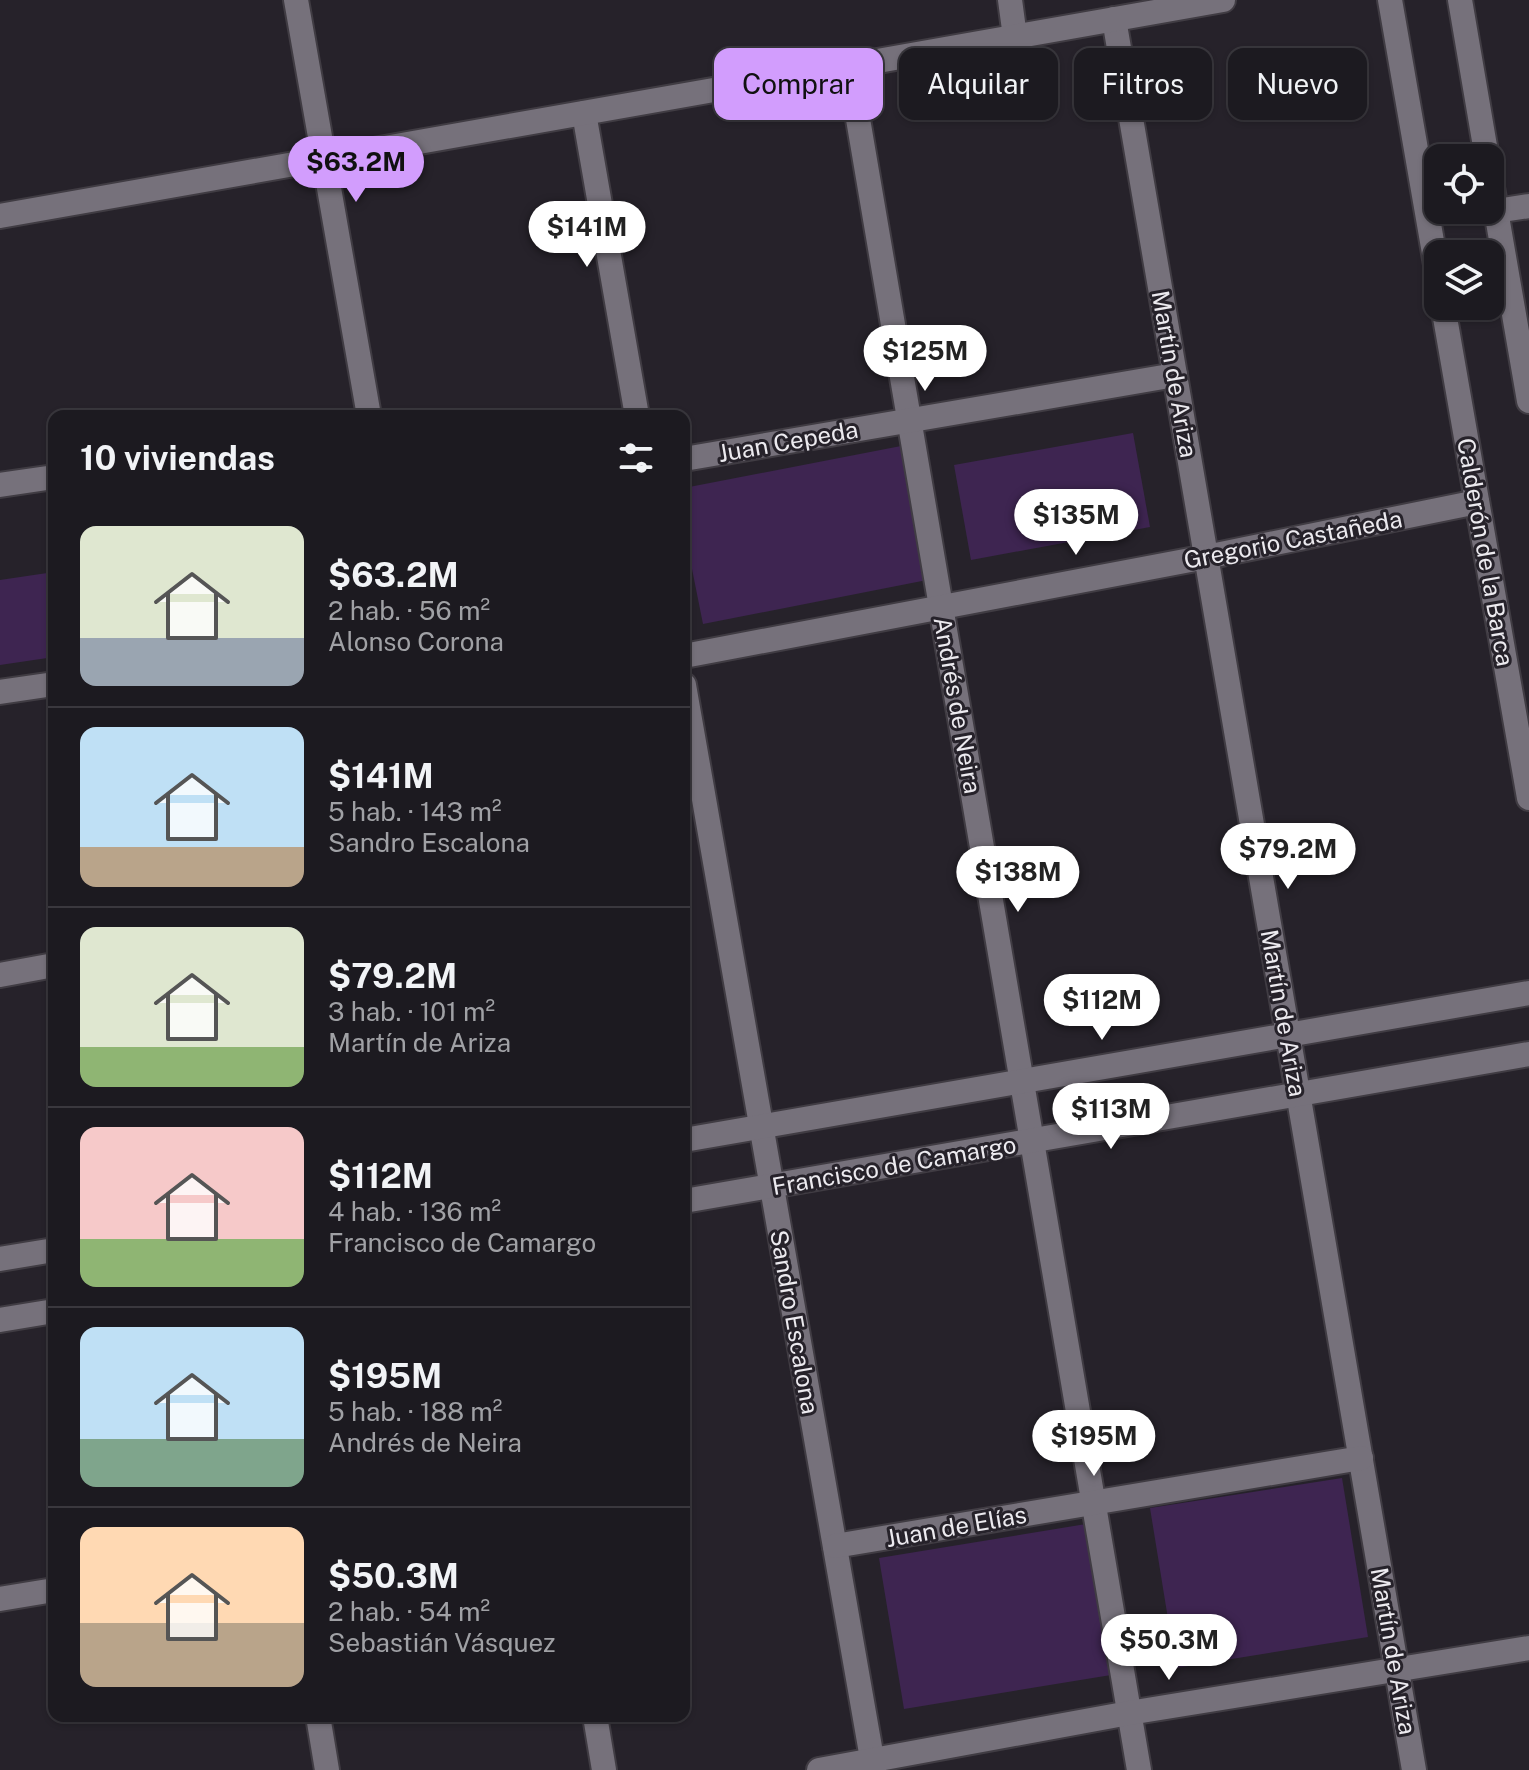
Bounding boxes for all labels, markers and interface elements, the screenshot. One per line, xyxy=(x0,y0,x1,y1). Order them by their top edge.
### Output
chip: Comprar xyxy=(714,48,883,120)
chip: Alquilar xyxy=(899,48,1058,120)
chip: Filtros xyxy=(1074,48,1212,120)
chip: Nuevo xyxy=(1228,48,1367,120)
pin: $63.2M xyxy=(291,136,421,204)
map controls xyxy=(1424,144,1504,320)
button: locate xyxy=(1424,144,1504,224)
text: $63.2M xyxy=(306,146,406,177)
pin: $141M xyxy=(531,201,643,269)
text: $141M xyxy=(547,211,627,242)
button: layers xyxy=(1424,240,1504,320)
street label: Martín de Ariza xyxy=(1147,288,1203,460)
pin: $125M xyxy=(869,325,981,393)
text: $125M xyxy=(882,335,968,366)
street label: Juan Cepeda xyxy=(716,415,860,467)
icon: filters xyxy=(614,436,658,480)
street label: Calderón de la Barca xyxy=(1452,436,1520,668)
text: 10 viviendas xyxy=(80,438,275,478)
pin: $135M xyxy=(1020,489,1132,557)
text: $135M xyxy=(1032,499,1120,530)
street label: Gregorio Castañeda xyxy=(1181,504,1405,574)
text: $63.2M xyxy=(328,555,459,595)
icon: home xyxy=(144,558,240,654)
text: 2 hab. · 56 m² xyxy=(328,595,490,626)
street label: Andrés de Neira xyxy=(929,614,987,796)
text: Alonso Corona xyxy=(328,626,504,657)
text: $141M xyxy=(328,756,434,796)
icon: home xyxy=(144,759,240,855)
text: 5 hab. · 143 m² xyxy=(328,796,502,827)
pin: $79.2M xyxy=(1223,823,1353,891)
text: Sandro Escalona xyxy=(328,827,530,858)
text: $79.2M xyxy=(1239,833,1337,864)
pin: $138M xyxy=(962,846,1074,914)
text: $138M xyxy=(974,856,1062,887)
street label: Martín de Ariza xyxy=(1256,927,1312,1099)
text: $79.2M xyxy=(328,956,457,996)
icon: home xyxy=(144,959,240,1055)
pin: $112M xyxy=(1046,974,1158,1042)
text: $112M xyxy=(1062,984,1142,1015)
text: 3 hab. · 101 m² xyxy=(328,996,495,1027)
text: Martín de Ariza xyxy=(328,1027,511,1058)
pin: $113M xyxy=(1055,1083,1167,1151)
text: $113M xyxy=(1070,1093,1152,1124)
street label: Francisco de Camargo xyxy=(770,1130,1018,1200)
text: $112M xyxy=(328,1156,433,1196)
icon: home xyxy=(144,1159,240,1255)
text: 4 hab. · 136 m² xyxy=(328,1196,501,1227)
text: Francisco de Camargo xyxy=(328,1227,596,1258)
street label: Sandro Escalona xyxy=(765,1228,825,1416)
text: $195M xyxy=(328,1356,442,1396)
icon: home xyxy=(144,1359,240,1455)
text: 5 hab. · 188 m² xyxy=(328,1396,502,1427)
pin: $195M xyxy=(1038,1410,1150,1478)
text: $195M xyxy=(1050,1420,1138,1451)
text: Andrés de Neira xyxy=(328,1427,522,1458)
street label: Juan de Elías xyxy=(883,1500,1029,1552)
text: $50.3M xyxy=(328,1556,459,1596)
icon: home xyxy=(144,1559,240,1655)
street label: Martín de Ariza xyxy=(1366,1565,1422,1737)
text: 2 hab. · 54 m² xyxy=(328,1596,490,1627)
pin: $50.3M xyxy=(1104,1614,1234,1682)
text: $50.3M xyxy=(1119,1624,1219,1655)
text: Sebastián Vásquez xyxy=(328,1627,556,1658)

